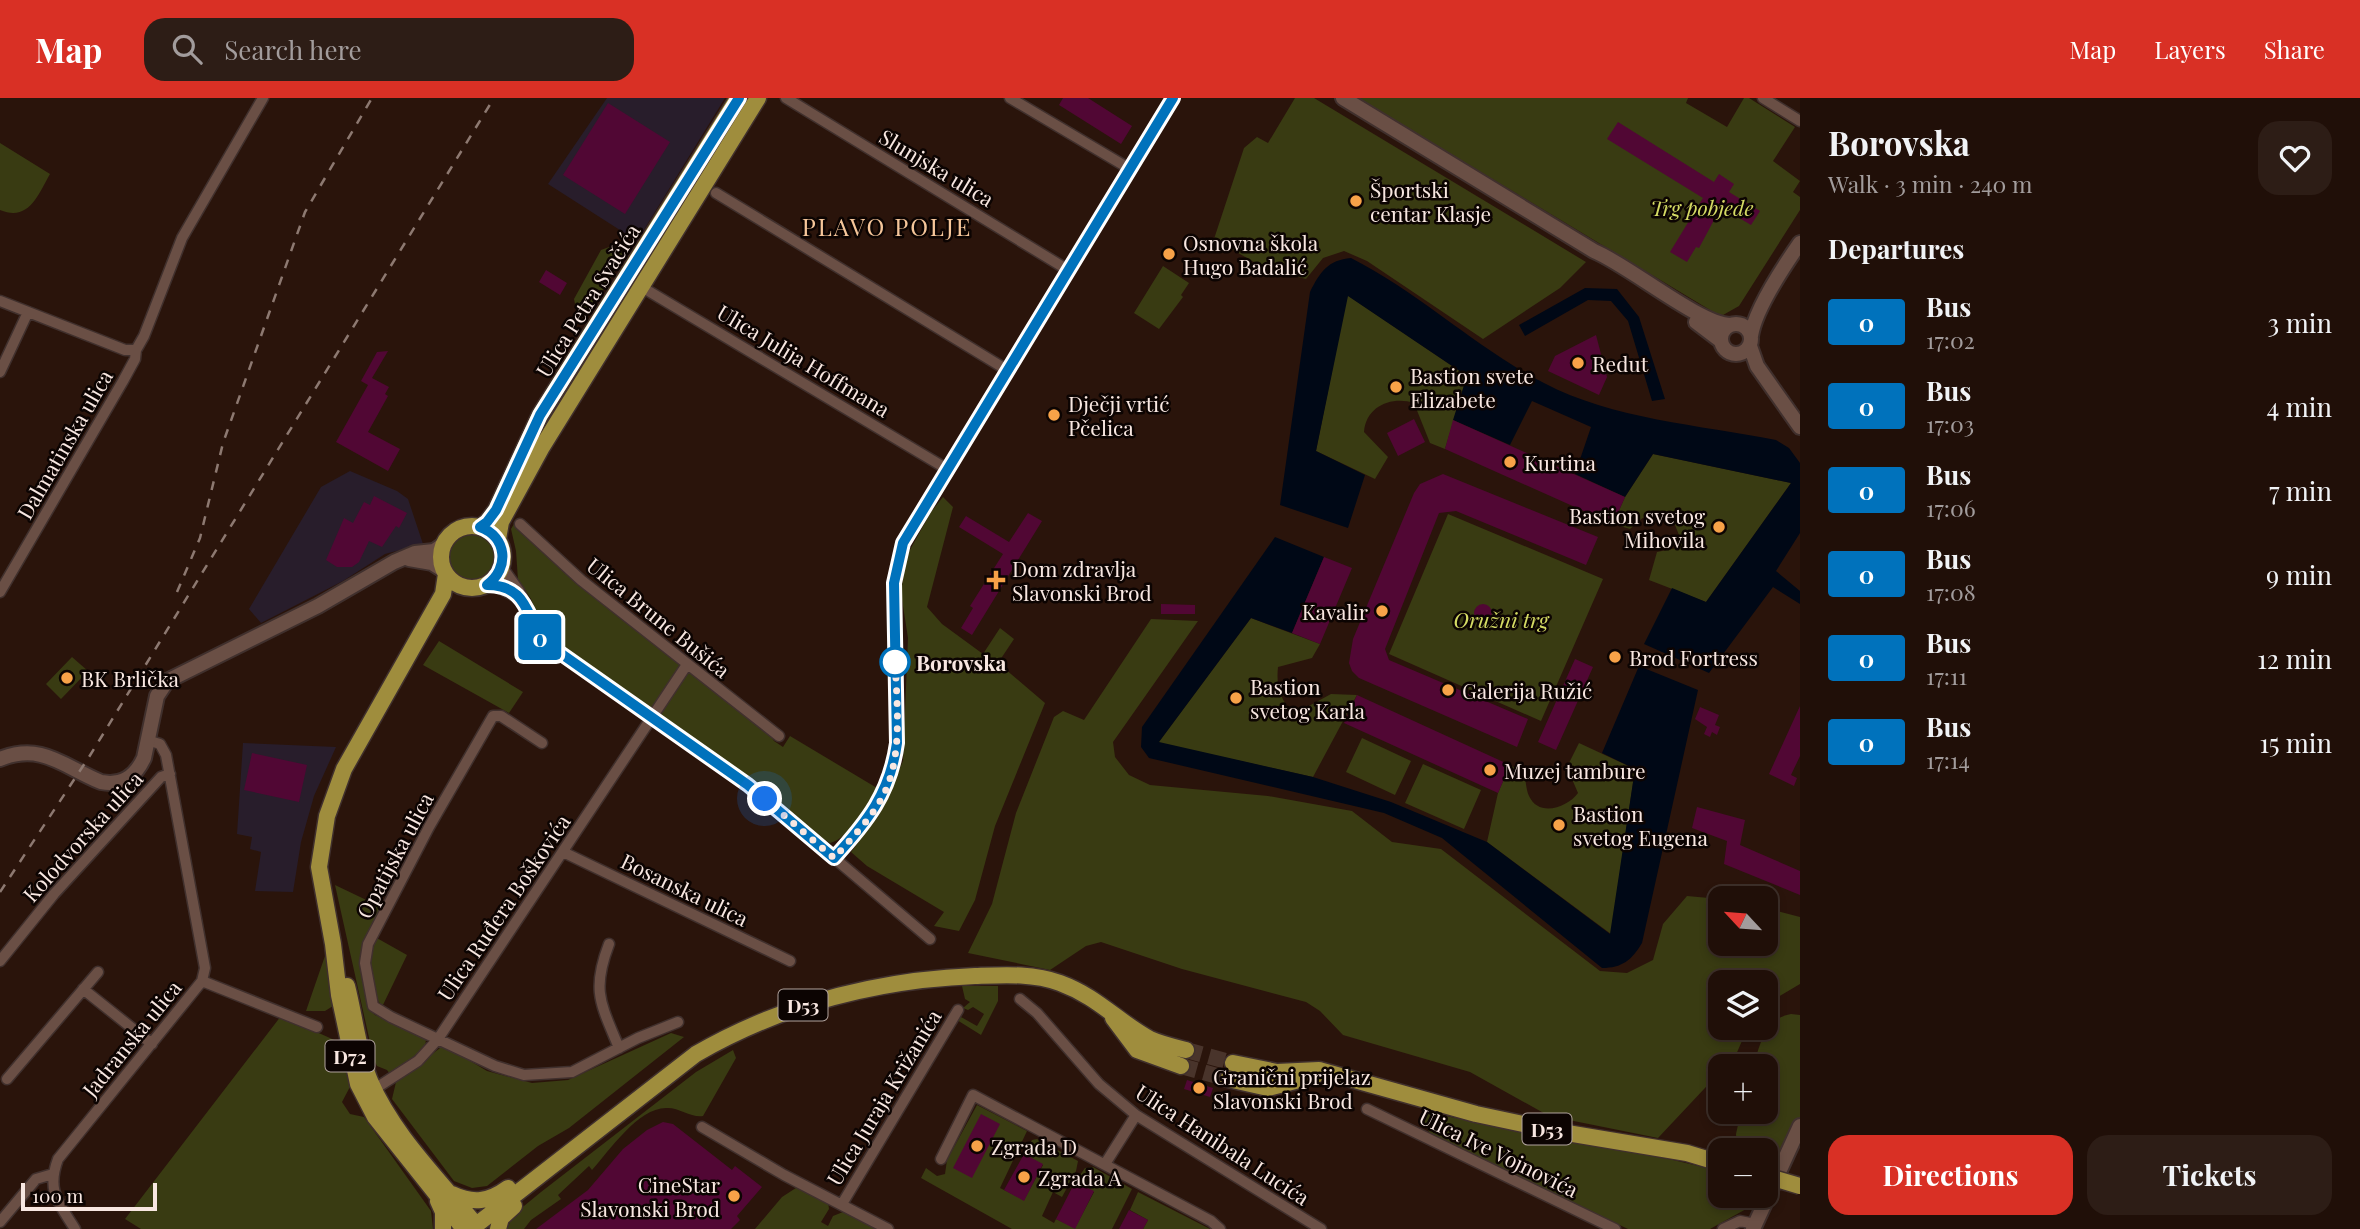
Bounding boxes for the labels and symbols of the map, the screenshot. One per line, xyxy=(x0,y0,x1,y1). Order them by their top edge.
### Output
street label: Slunjska ulica xyxy=(875,122,1000,212)
place label: Športski centar Klasje xyxy=(1370,175,1491,227)
marker: Športski centar Klasje xyxy=(1348,193,1364,209)
park label: Trg pobjede xyxy=(1650,193,1754,221)
district label: PLAVO POLJE xyxy=(802,210,972,242)
street label: Ulica Petra Svačića xyxy=(529,218,646,382)
place label: Osnovna škola Hugo Badalić xyxy=(1183,228,1319,280)
marker: Osnovna škola Hugo Badalić xyxy=(1161,246,1177,262)
street label: Ulica Julija Hoffmana xyxy=(713,297,896,423)
place label: Redut xyxy=(1592,349,1649,377)
marker: Redut xyxy=(1570,355,1586,371)
place label: Bastion svete Elizabete xyxy=(1410,361,1534,413)
street label: Dalmatinska ulica xyxy=(10,364,118,524)
marker: Bastion svete Elizabete xyxy=(1388,379,1404,395)
place label: Dječji vrtić Pčelica xyxy=(1068,389,1169,441)
marker: Dječji vrtić Pčelica xyxy=(1046,407,1062,423)
place label: Kurtina xyxy=(1524,448,1596,476)
marker: Kurtina xyxy=(1502,454,1518,470)
place label: Bastion svetog Mihovila xyxy=(1569,501,1706,553)
marker: Bastion svetog Mihovila xyxy=(1711,519,1727,535)
street label: Ulica Brune Bušića xyxy=(582,551,737,684)
place label: Dom zdravlja Slavonski Brod xyxy=(1012,554,1152,606)
marker: Dom zdravlja Slavonski Brod xyxy=(986,570,1006,590)
place label: Kavalir xyxy=(1302,597,1369,625)
marker: Kavalir xyxy=(1374,603,1390,619)
park label: Oružni trg xyxy=(1454,605,1550,633)
line badge: 0 xyxy=(517,614,563,660)
place label: Brod Fortress xyxy=(1629,643,1758,671)
marker: Borovska xyxy=(880,647,910,677)
place label: Borovska xyxy=(916,648,1006,676)
marker: Brod Fortress xyxy=(1607,649,1623,665)
place label: BK Brlička xyxy=(81,664,180,692)
marker: BK Brlička xyxy=(59,670,75,686)
place label: Bastion svetog Karla xyxy=(1250,672,1365,724)
place label: Galerija Ružić xyxy=(1462,676,1592,704)
marker: Galerija Ružić xyxy=(1440,682,1456,698)
marker: Bastion svetog Karla xyxy=(1228,690,1244,706)
place label: Muzej tambure xyxy=(1504,756,1646,784)
marker: Muzej tambure xyxy=(1482,762,1498,778)
street label: Kolodvorska ulica xyxy=(16,764,149,907)
your location xyxy=(747,781,782,816)
street label: Opatijska ulica xyxy=(349,787,439,923)
place label: Bastion svetog Eugena xyxy=(1573,799,1708,851)
street label: Ulica Ruđera Boškovića xyxy=(430,808,576,1005)
marker: Bastion svetog Eugena xyxy=(1551,817,1567,833)
street label: Bosanska ulica xyxy=(617,846,754,932)
north arrow xyxy=(1708,886,1778,956)
street label: Jadranska ulica xyxy=(75,973,187,1103)
road number: D53 xyxy=(778,990,828,1021)
street label: Ulica Juraja Križanića xyxy=(819,1003,947,1190)
road number: D72 xyxy=(326,1040,374,1072)
place label: Granični prijelaz Slavonski Brod xyxy=(1213,1062,1371,1114)
street label: Ulica Hanibala Lucića xyxy=(1131,1077,1316,1211)
marker: Granični prijelaz Slavonski Brod xyxy=(1191,1080,1207,1096)
street label: Ulica Ive Vojnovića xyxy=(1415,1101,1584,1203)
road number: D53 xyxy=(1522,1113,1572,1144)
place label: Zgrada D xyxy=(991,1132,1077,1160)
marker: Zgrada D xyxy=(969,1138,985,1154)
place label: Zgrada A xyxy=(1038,1163,1122,1191)
marker: Zgrada A xyxy=(1016,1169,1032,1185)
place label: CineStar Slavonski Brod xyxy=(580,1170,721,1222)
scale bar xyxy=(21,1180,158,1212)
marker: CineStar Slavonski Brod xyxy=(726,1188,742,1204)

